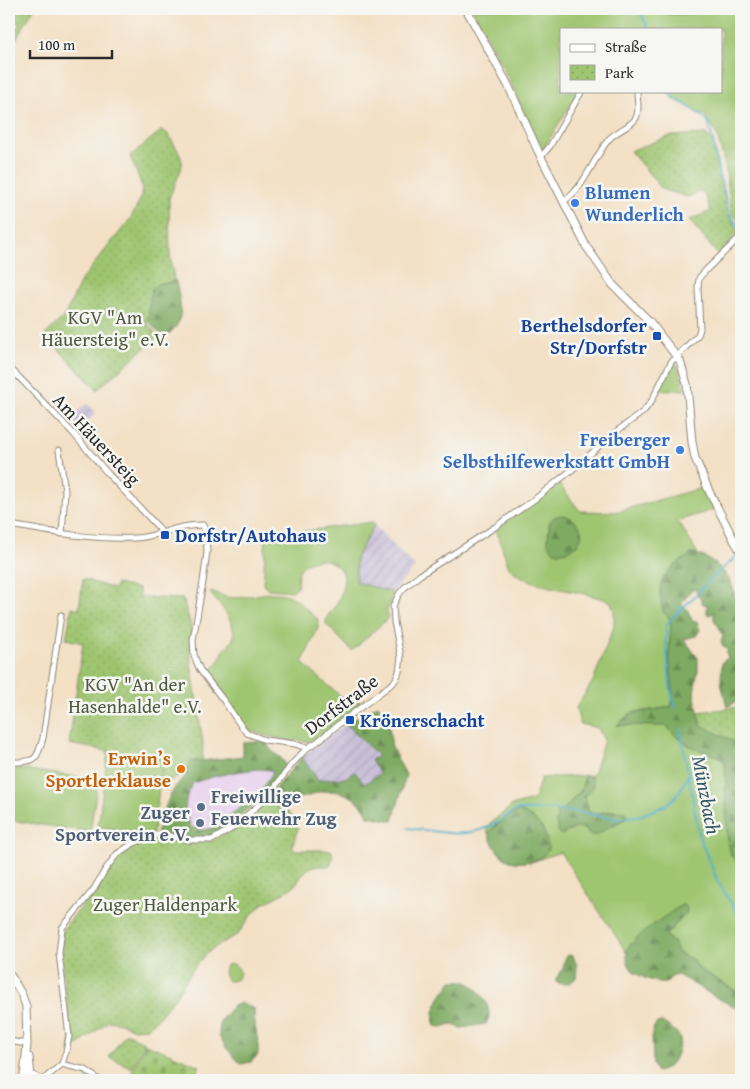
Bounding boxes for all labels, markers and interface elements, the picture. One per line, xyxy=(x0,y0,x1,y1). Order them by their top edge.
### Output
scale bar xyxy=(30,28,112,60)
legend xyxy=(560,28,722,92)
text: 100 m xyxy=(38,34,76,55)
text: Straße xyxy=(605,36,647,57)
text: Park xyxy=(605,62,634,83)
place label: Blumen Wunderlich xyxy=(585,178,685,228)
marker: Blumen Wunderlich xyxy=(569,197,581,209)
park label: KGV "Am Häuersteig" e.V. xyxy=(41,303,169,353)
place label: Berthelsdorfer Str/Dorfstr xyxy=(521,311,647,361)
marker: Berthelsdorfer Str/Dorfstr xyxy=(651,330,663,342)
street label: Am Häuersteig xyxy=(47,386,148,492)
place label: Freiberger Selbsthilfewerkstatt GmbH xyxy=(443,425,670,475)
marker: Freiberger Selbsthilfewerkstatt GmbH xyxy=(674,444,686,456)
place label: Dorfstr/Autohaus xyxy=(175,521,326,549)
marker: Dorfstr/Autohaus xyxy=(159,529,171,541)
street label: Dorfstraße xyxy=(298,667,384,741)
park label: KGV "An der Hasenhalde" e.V. xyxy=(68,670,202,720)
place label: Krönerschacht xyxy=(360,706,485,734)
marker: Krönerschacht xyxy=(344,714,356,726)
place label: Erwin’s Sportlerklause xyxy=(45,744,171,794)
water label: Münzbach xyxy=(685,753,729,837)
marker: Erwin’s Sportlerklause xyxy=(175,763,187,775)
place label: Freiwillige Feuerwehr Zug xyxy=(211,782,338,832)
place label: Zuger Sportverein e.V. xyxy=(55,798,190,848)
marker: Freiwillige Feuerwehr Zug xyxy=(195,801,207,813)
marker: Zuger Sportverein e.V. xyxy=(194,817,206,829)
park label: Zuger Haldenpark xyxy=(93,890,237,918)

